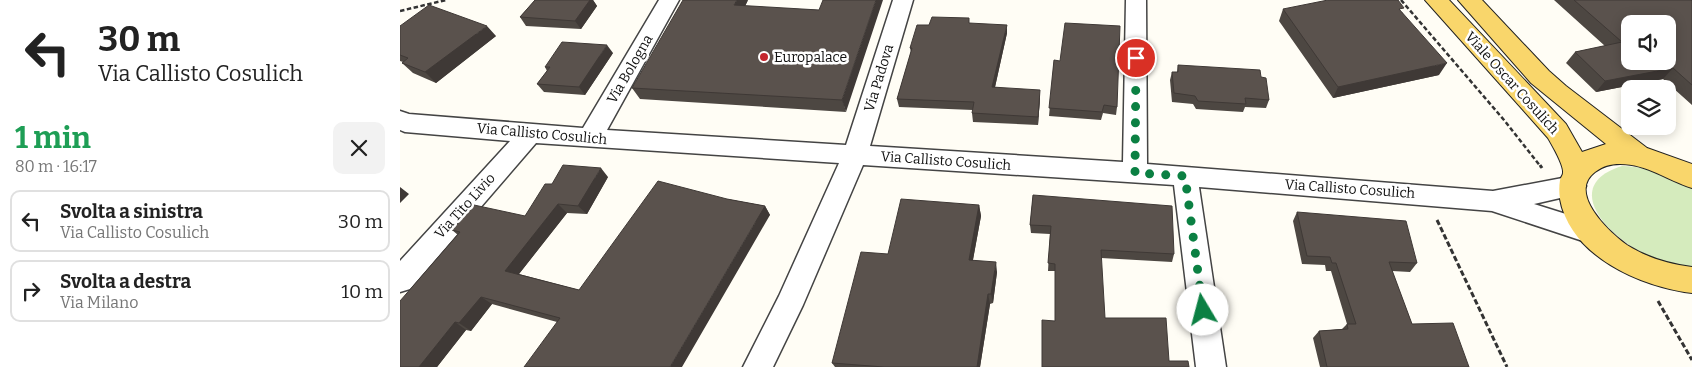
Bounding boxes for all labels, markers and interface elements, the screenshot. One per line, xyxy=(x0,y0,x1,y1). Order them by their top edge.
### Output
map controls xyxy=(1621,15,1676,135)
button: sound xyxy=(1621,15,1676,70)
text: 30 m xyxy=(98,18,180,60)
icon: left xyxy=(15,20,80,85)
street label: Viale Oscar Cosulich xyxy=(1462,28,1563,138)
street label: Via Bologna xyxy=(603,31,657,106)
pin xyxy=(1115,37,1157,79)
street label: Via Padova xyxy=(861,42,897,114)
icon: arrive xyxy=(1122,44,1150,72)
place label: Europalace xyxy=(774,49,847,66)
marker: Europalace xyxy=(758,51,770,63)
text: Via Callisto Cosulich xyxy=(98,60,303,87)
button: layers xyxy=(1621,80,1676,135)
text: 1 min xyxy=(15,120,91,156)
street label: Via Callisto Cosulich xyxy=(476,120,608,148)
button: close xyxy=(333,122,385,174)
street label: Via Callisto Cosulich xyxy=(880,148,1012,174)
text: 80 m · 16:17 xyxy=(15,157,97,176)
street label: Via Tito Livio xyxy=(431,170,499,242)
street label: Via Callisto Cosulich xyxy=(1284,176,1416,202)
text: Svolta a sinistra xyxy=(60,200,203,223)
icon: left xyxy=(17,207,45,235)
text: 30 m xyxy=(338,210,383,233)
text: Via Callisto Cosulich xyxy=(60,223,209,242)
text: Svolta a destra xyxy=(60,270,191,293)
icon: right xyxy=(17,277,45,305)
text: 10 m xyxy=(341,280,383,303)
position arrow xyxy=(1176,283,1228,335)
text: Via Milano xyxy=(60,293,138,312)

